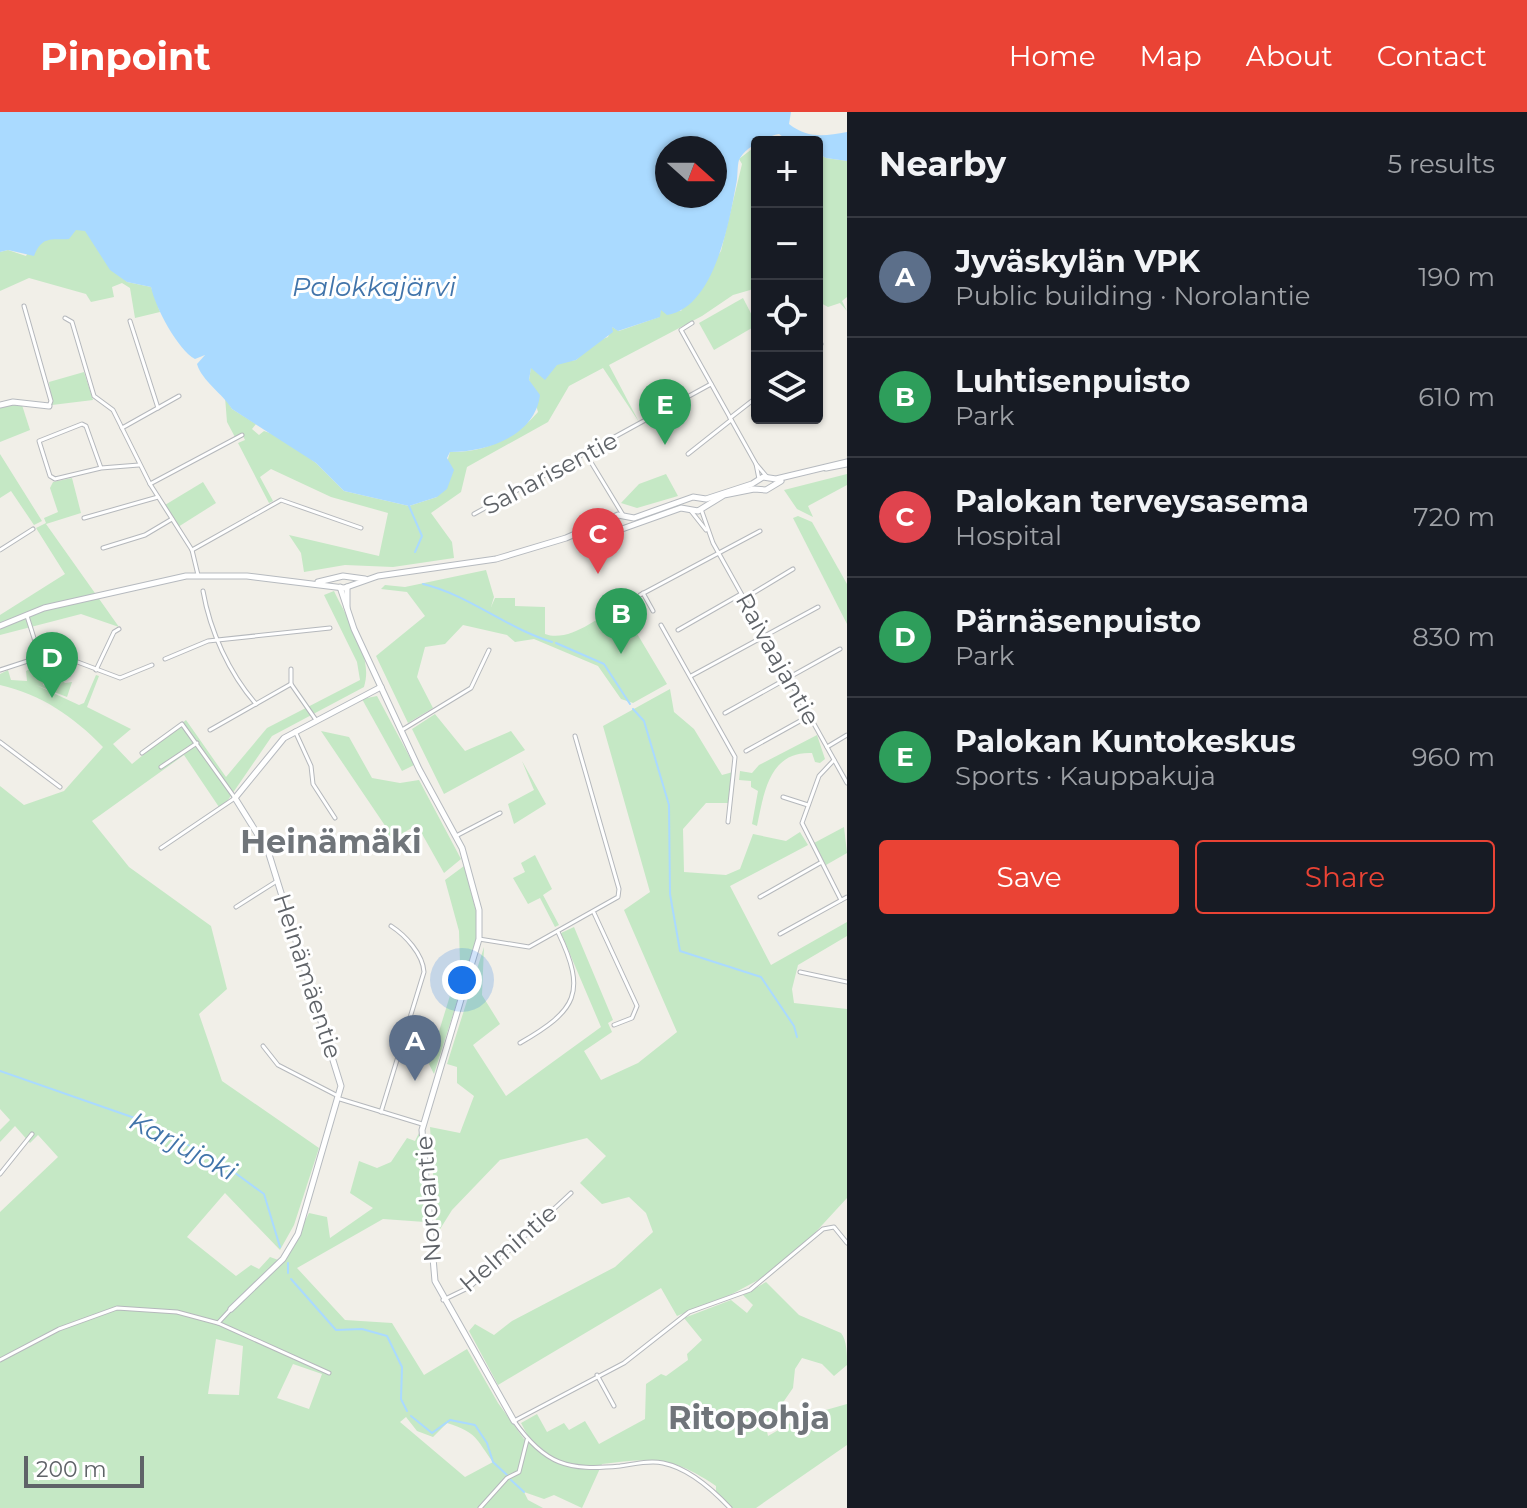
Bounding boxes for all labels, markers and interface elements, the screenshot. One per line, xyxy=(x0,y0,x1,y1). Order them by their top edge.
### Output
text: Pinpoint xyxy=(40,33,211,80)
text: Home xyxy=(1009,39,1096,73)
text: Map xyxy=(1140,39,1202,73)
text: About xyxy=(1246,39,1333,73)
text: Contact xyxy=(1377,39,1487,73)
north arrow xyxy=(655,136,727,208)
map controls xyxy=(751,136,823,424)
button: + xyxy=(751,136,823,208)
text: Nearby xyxy=(879,143,1006,185)
text: 5 results xyxy=(1388,148,1495,180)
button: − xyxy=(751,208,823,280)
text: Jyväskylän VPK xyxy=(955,243,1200,280)
text: A xyxy=(895,261,915,293)
text: 190 m xyxy=(1418,261,1495,293)
water label: Palokkajärvi xyxy=(292,271,457,303)
button: locate xyxy=(751,280,823,352)
text: Public building · Norolantie xyxy=(955,280,1310,312)
button: layers xyxy=(751,352,823,424)
text: Luhtisenpuisto xyxy=(955,363,1191,400)
pin: E xyxy=(639,379,691,445)
text: B xyxy=(895,381,915,413)
text: 610 m xyxy=(1418,381,1495,413)
text: Park xyxy=(955,400,1014,432)
street label: Saharisentie xyxy=(478,425,622,521)
text: Palokan terveysasema xyxy=(955,483,1309,520)
text: C xyxy=(896,501,914,533)
text: 720 m xyxy=(1413,501,1495,533)
pin: C xyxy=(572,508,624,574)
text: Hospital xyxy=(955,520,1062,552)
pin: B xyxy=(595,588,647,654)
street label: Raivaajantie xyxy=(730,588,826,730)
text: Pärnäsenpuisto xyxy=(955,603,1201,640)
text: D xyxy=(894,621,916,653)
text: 830 m xyxy=(1412,621,1495,653)
pin: D xyxy=(26,632,78,698)
text: Park xyxy=(955,640,1014,672)
text: Palokan Kuntokeskus xyxy=(955,723,1296,760)
text: E xyxy=(896,741,914,773)
text: 960 m xyxy=(1412,741,1495,773)
text: Sports · Kauppakuja xyxy=(955,760,1216,792)
district label: Heinämäki xyxy=(240,822,422,861)
button: Save xyxy=(879,840,1179,914)
button: Share xyxy=(1195,840,1495,914)
street label: Heinämäentie xyxy=(268,890,348,1062)
your location xyxy=(442,960,482,1000)
pin: A xyxy=(389,1015,441,1081)
water label: Karjujoki xyxy=(124,1105,243,1188)
street label: Norolantie xyxy=(409,1135,447,1263)
street label: Helmintie xyxy=(453,1198,563,1298)
district label: Ritopohja xyxy=(668,1398,830,1437)
scale bar xyxy=(24,1452,144,1488)
text: 200 m xyxy=(36,1456,107,1483)

